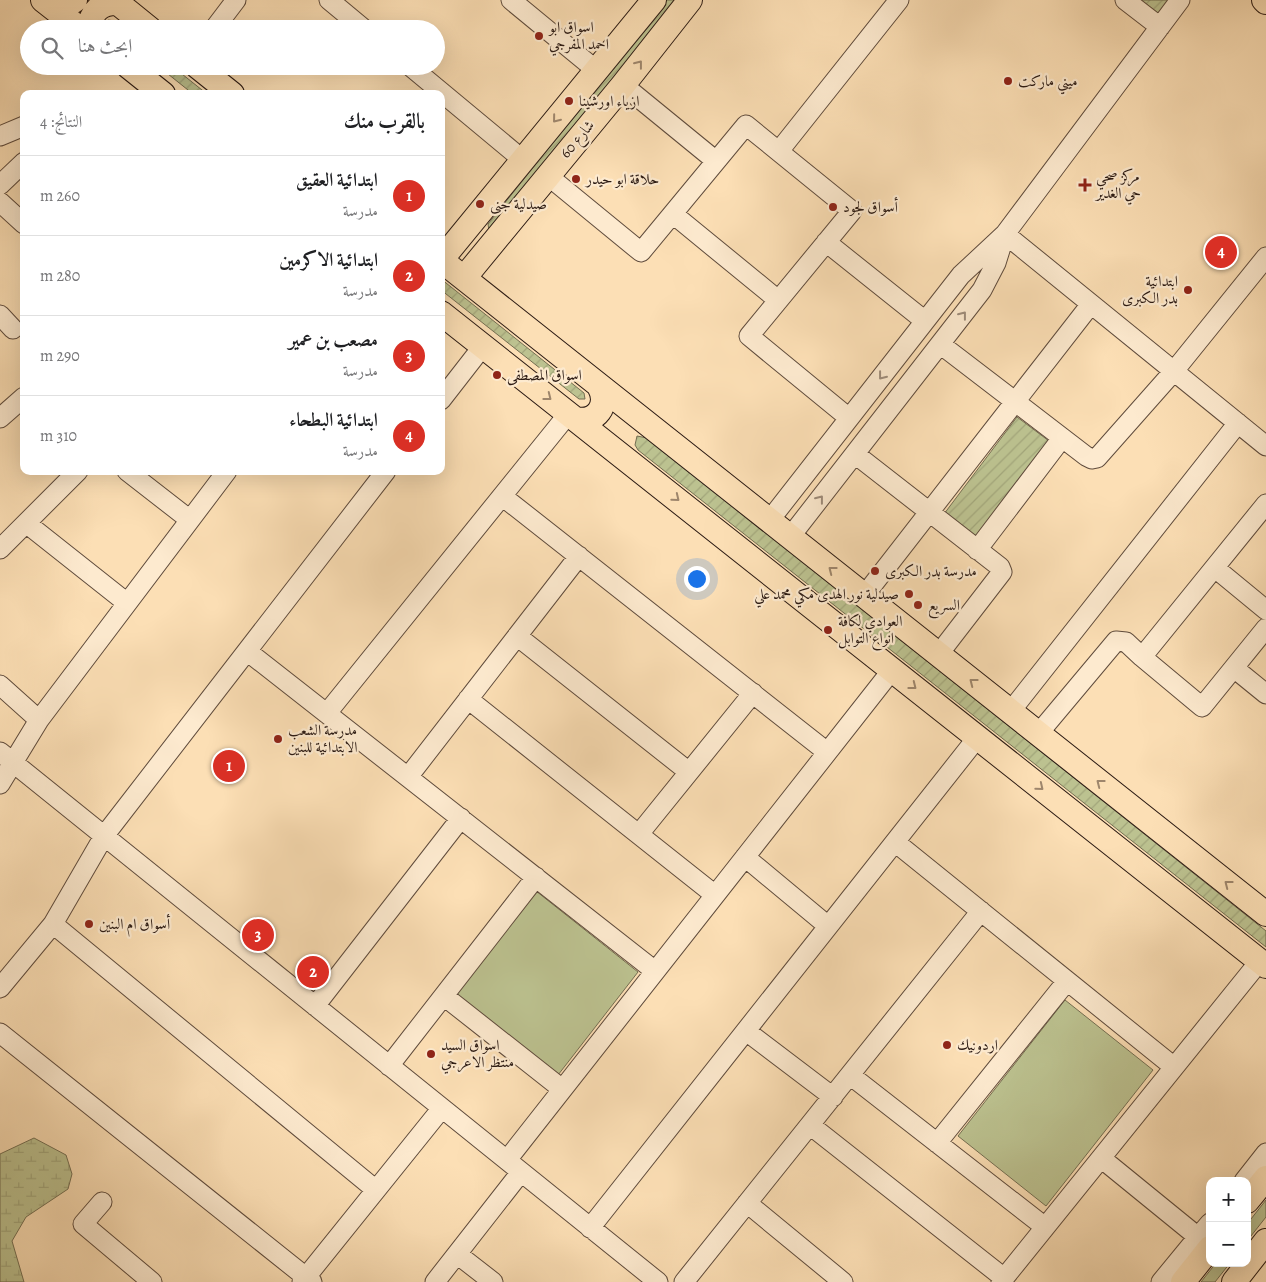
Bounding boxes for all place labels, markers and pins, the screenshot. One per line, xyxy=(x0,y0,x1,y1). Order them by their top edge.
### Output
place label: اسواق ابو احمد المفرجي xyxy=(547,17,609,56)
marker: اسواق ابو احمد المفرجي xyxy=(533,30,545,42)
place label: ميني ماركت xyxy=(1018,71,1078,95)
marker: ميني ماركت xyxy=(1002,75,1014,87)
place label: ازياء اورشينا xyxy=(579,91,640,111)
marker: ازياء اورشينا xyxy=(563,95,575,107)
place label: مركز صحي حي الغدير xyxy=(1094,166,1141,205)
place label: حلاقة ابو حيدر xyxy=(584,169,659,189)
marker: حلاقة ابو حيدر xyxy=(570,173,582,185)
marker: مركز صحي حي الغدير xyxy=(1078,178,1092,192)
place label: صيدلية جنى xyxy=(490,194,547,215)
place label: أسواق لجود xyxy=(843,196,899,217)
marker: صيدلية جنى xyxy=(474,198,486,210)
marker: أسواق لجود xyxy=(827,201,839,213)
pin: 4 xyxy=(1205,233,1237,271)
place label: ابتدائية بدر الكبرى xyxy=(1122,271,1178,308)
marker: ابتدائية بدر الكبرى xyxy=(1182,284,1194,296)
place label: اسواق المصطفى xyxy=(507,365,582,386)
marker: اسواق المصطفى xyxy=(491,369,503,381)
place label: مدرسة بدر الكبرى xyxy=(885,561,977,581)
marker: مدرسة بدر الكبرى xyxy=(869,565,881,577)
place label: صيدلية نور الهدى مكي محمد علي xyxy=(754,584,899,608)
marker: صيدلية نور الهدى مكي محمد علي xyxy=(903,588,915,600)
place label: السريع xyxy=(928,595,960,619)
marker: السريع xyxy=(912,599,924,611)
place label: العوادي لكافة انواع التوابل xyxy=(838,611,902,651)
marker: العوادي لكافة انواع التوابل xyxy=(822,624,834,636)
place label: مدرسة الشعب الابتدائية للبنين xyxy=(288,720,358,757)
marker: مدرسة الشعب الابتدائية للبنين xyxy=(272,733,284,745)
pin: 1 xyxy=(213,747,245,785)
place label: أسواق ام البنين xyxy=(99,913,171,937)
pin: 3 xyxy=(242,916,274,954)
marker: أسواق ام البنين xyxy=(83,918,95,930)
pin: 2 xyxy=(297,953,329,991)
place label: اسواق السيد منتظر الاعرجي xyxy=(441,1035,514,1074)
place label: اردونيك xyxy=(957,1035,998,1055)
marker: اردونيك xyxy=(941,1039,953,1051)
marker: اسواق السيد منتظر الاعرجي xyxy=(425,1048,437,1060)

